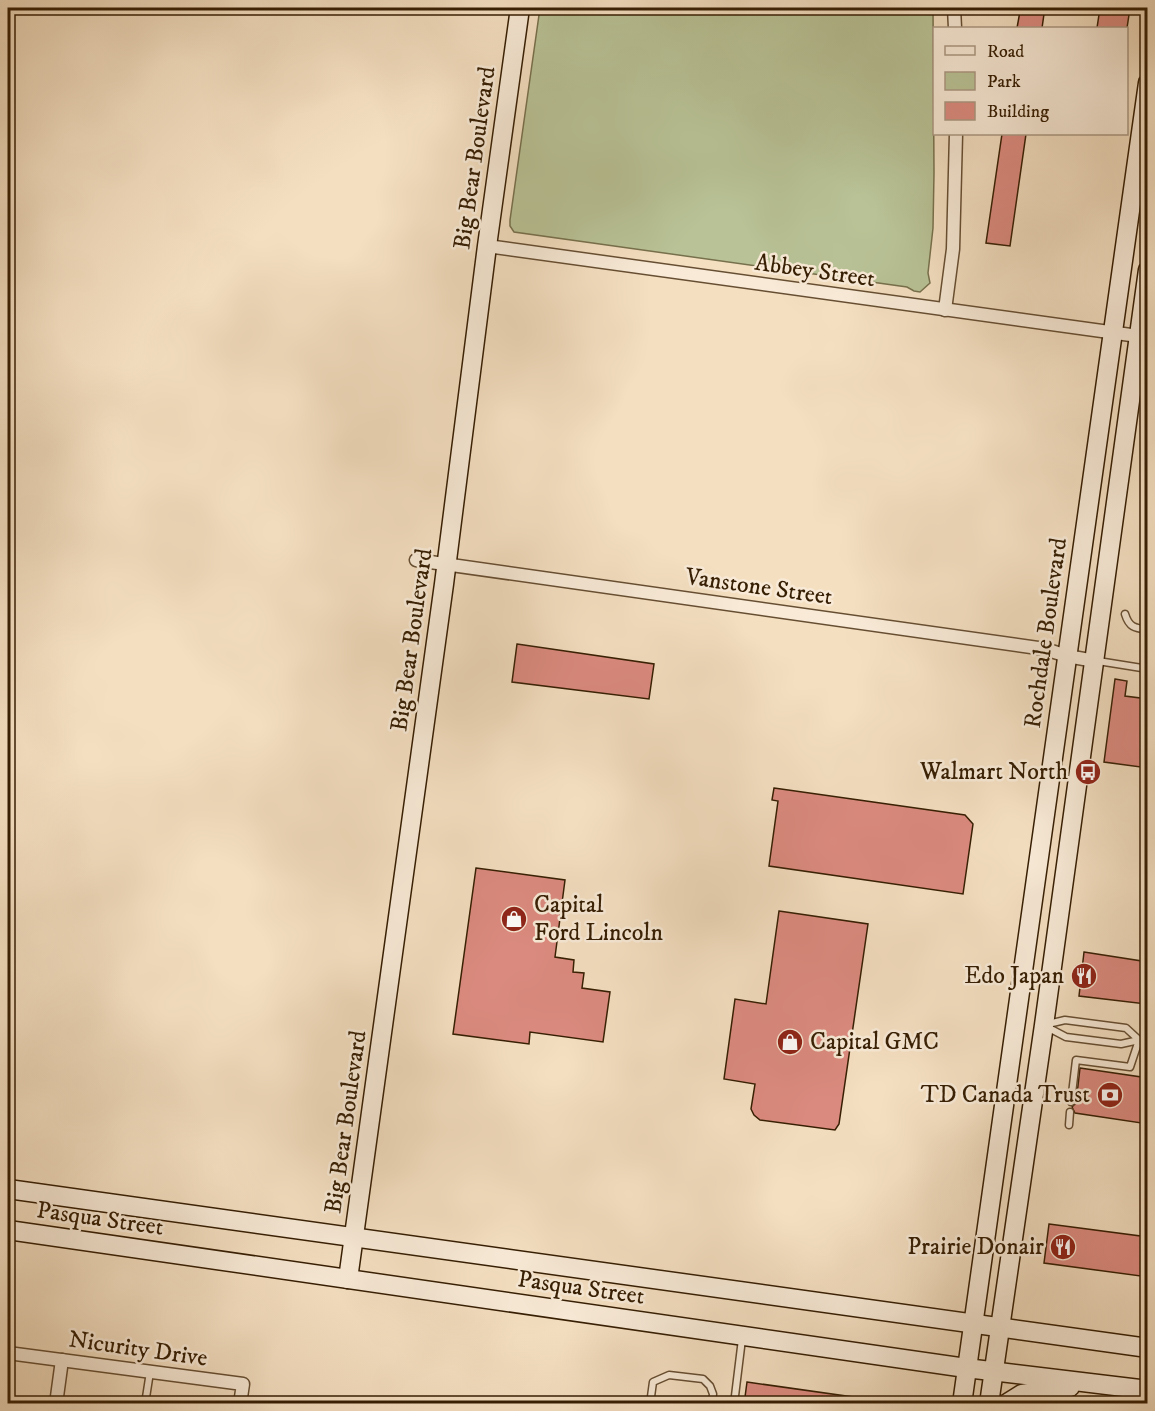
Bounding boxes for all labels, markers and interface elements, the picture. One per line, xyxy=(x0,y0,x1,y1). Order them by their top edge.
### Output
legend xyxy=(933,27,1128,135)
text: Road xyxy=(987,41,1024,63)
street label: Big Bear Boulevard xyxy=(447,65,503,251)
text: Park xyxy=(987,71,1021,93)
text: Building xyxy=(987,101,1049,123)
street label: Abbey Street xyxy=(753,248,877,294)
street label: Rochdale Boulevard xyxy=(1018,536,1074,730)
street label: Big Bear Boulevard xyxy=(384,547,440,733)
street label: Vanstone Street xyxy=(683,562,835,612)
place label: Walmart North xyxy=(919,757,1068,787)
bus stop icon: Walmart North xyxy=(1073,757,1103,787)
place label: Capital Ford Lincoln xyxy=(534,890,664,948)
shop icon: Capital Ford Lincoln xyxy=(499,904,529,934)
place label: Edo Japan xyxy=(964,961,1064,991)
restaurant icon: Edo Japan xyxy=(1069,961,1099,991)
shop icon: Capital GMC xyxy=(775,1027,805,1057)
place label: Capital GMC xyxy=(810,1027,939,1057)
street label: Big Bear Boulevard xyxy=(318,1029,374,1215)
place label: TD Canada Trust xyxy=(921,1080,1090,1110)
bank icon: TD Canada Trust xyxy=(1095,1080,1125,1110)
street label: Pasqua Street xyxy=(35,1195,166,1243)
place label: Prairie Donair xyxy=(907,1232,1044,1262)
restaurant icon: Prairie Donair xyxy=(1048,1232,1078,1262)
street label: Pasqua Street xyxy=(516,1264,647,1312)
street label: Nicurity Drive xyxy=(67,1324,209,1374)

